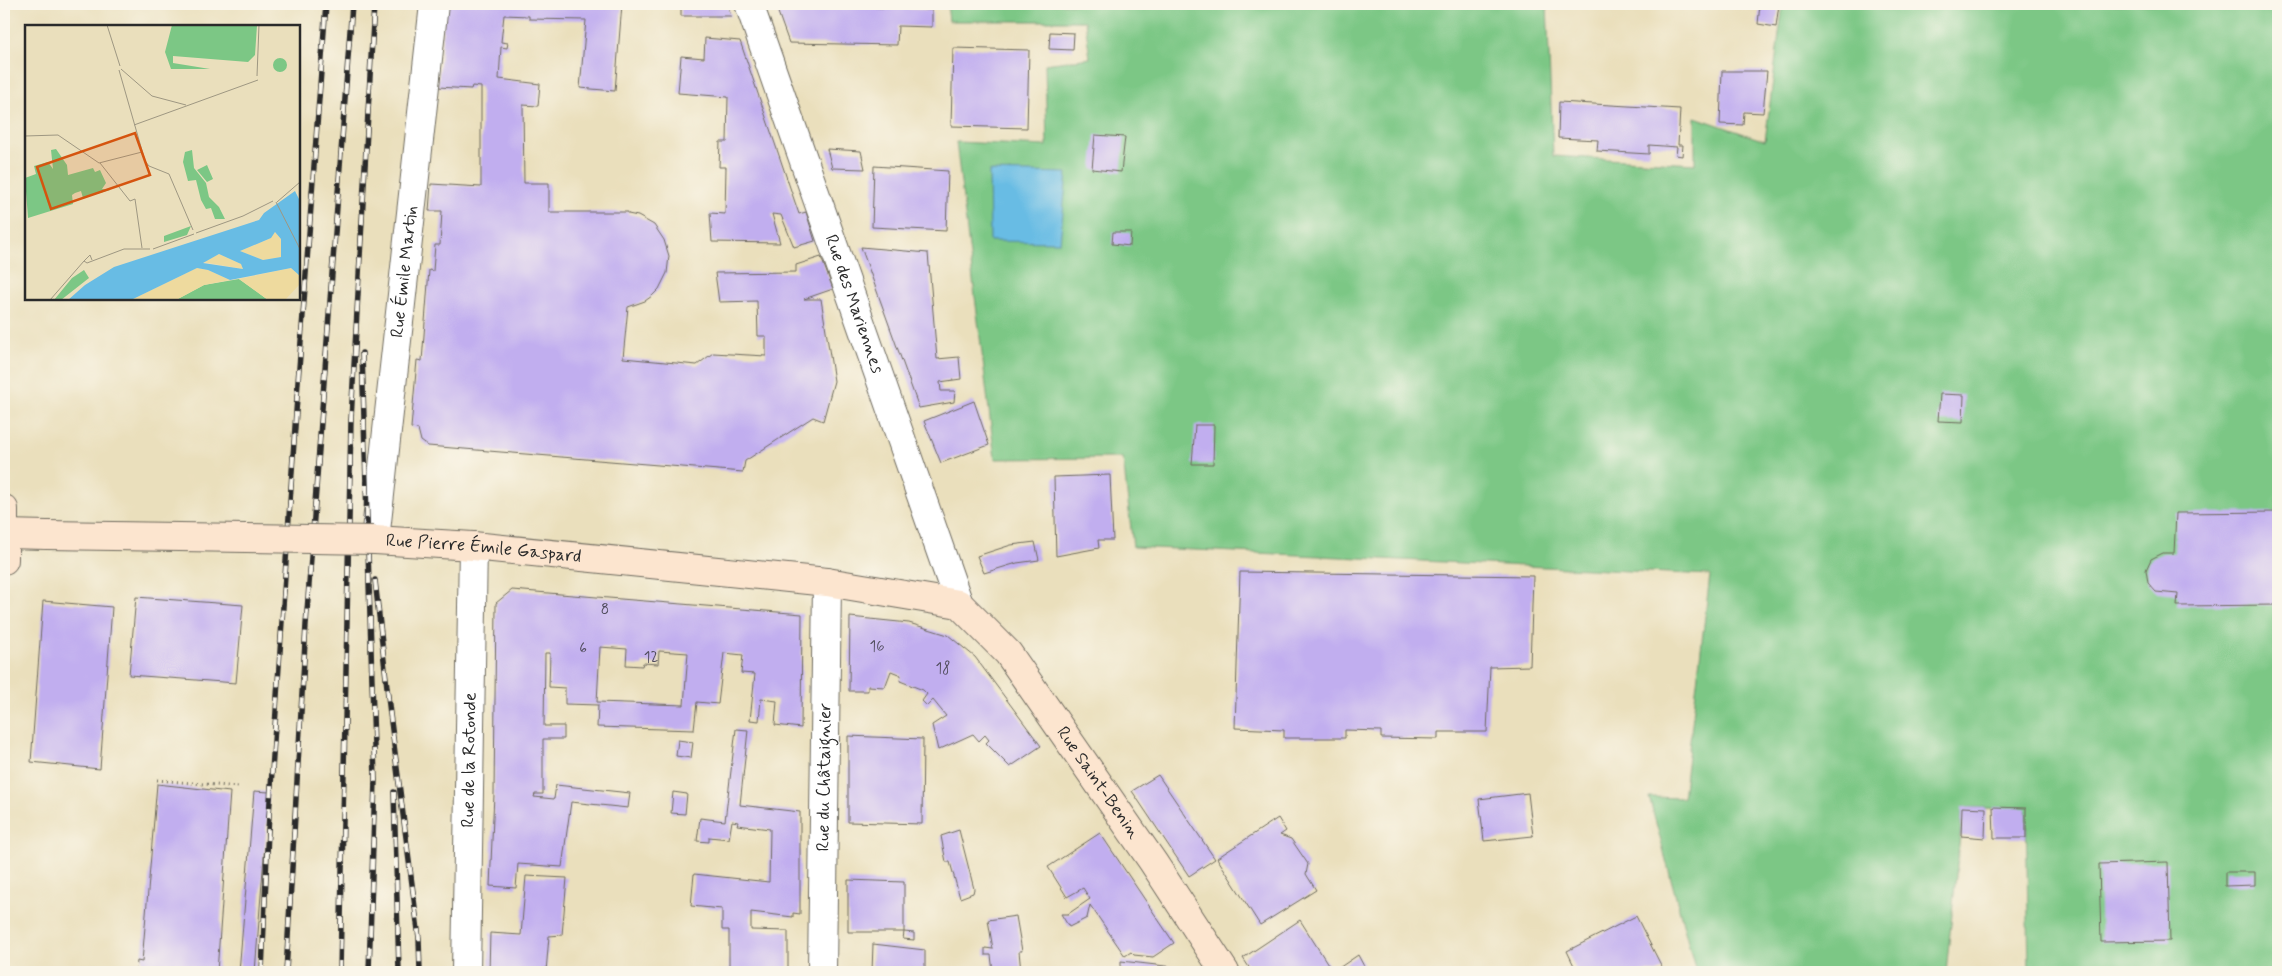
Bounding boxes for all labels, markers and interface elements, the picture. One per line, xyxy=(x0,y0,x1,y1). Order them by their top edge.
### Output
inset map xyxy=(25,25,300,300)
street label: Rue Émile Martin xyxy=(385,204,424,339)
street label: Rue des Mariennes xyxy=(819,231,889,377)
street label: Rue Pierre Émile Gaspard xyxy=(385,529,583,569)
house number: 8 xyxy=(601,600,609,620)
house number: 16 xyxy=(869,637,885,657)
house number: 6 xyxy=(579,639,587,659)
house number: 12 xyxy=(644,648,658,668)
house number: 18 xyxy=(936,659,950,679)
street label: Rue de la Rotonde xyxy=(456,692,483,828)
street label: Rue du Châtaignier xyxy=(812,702,839,851)
street label: Rue Saint-Benin xyxy=(1051,722,1145,844)

